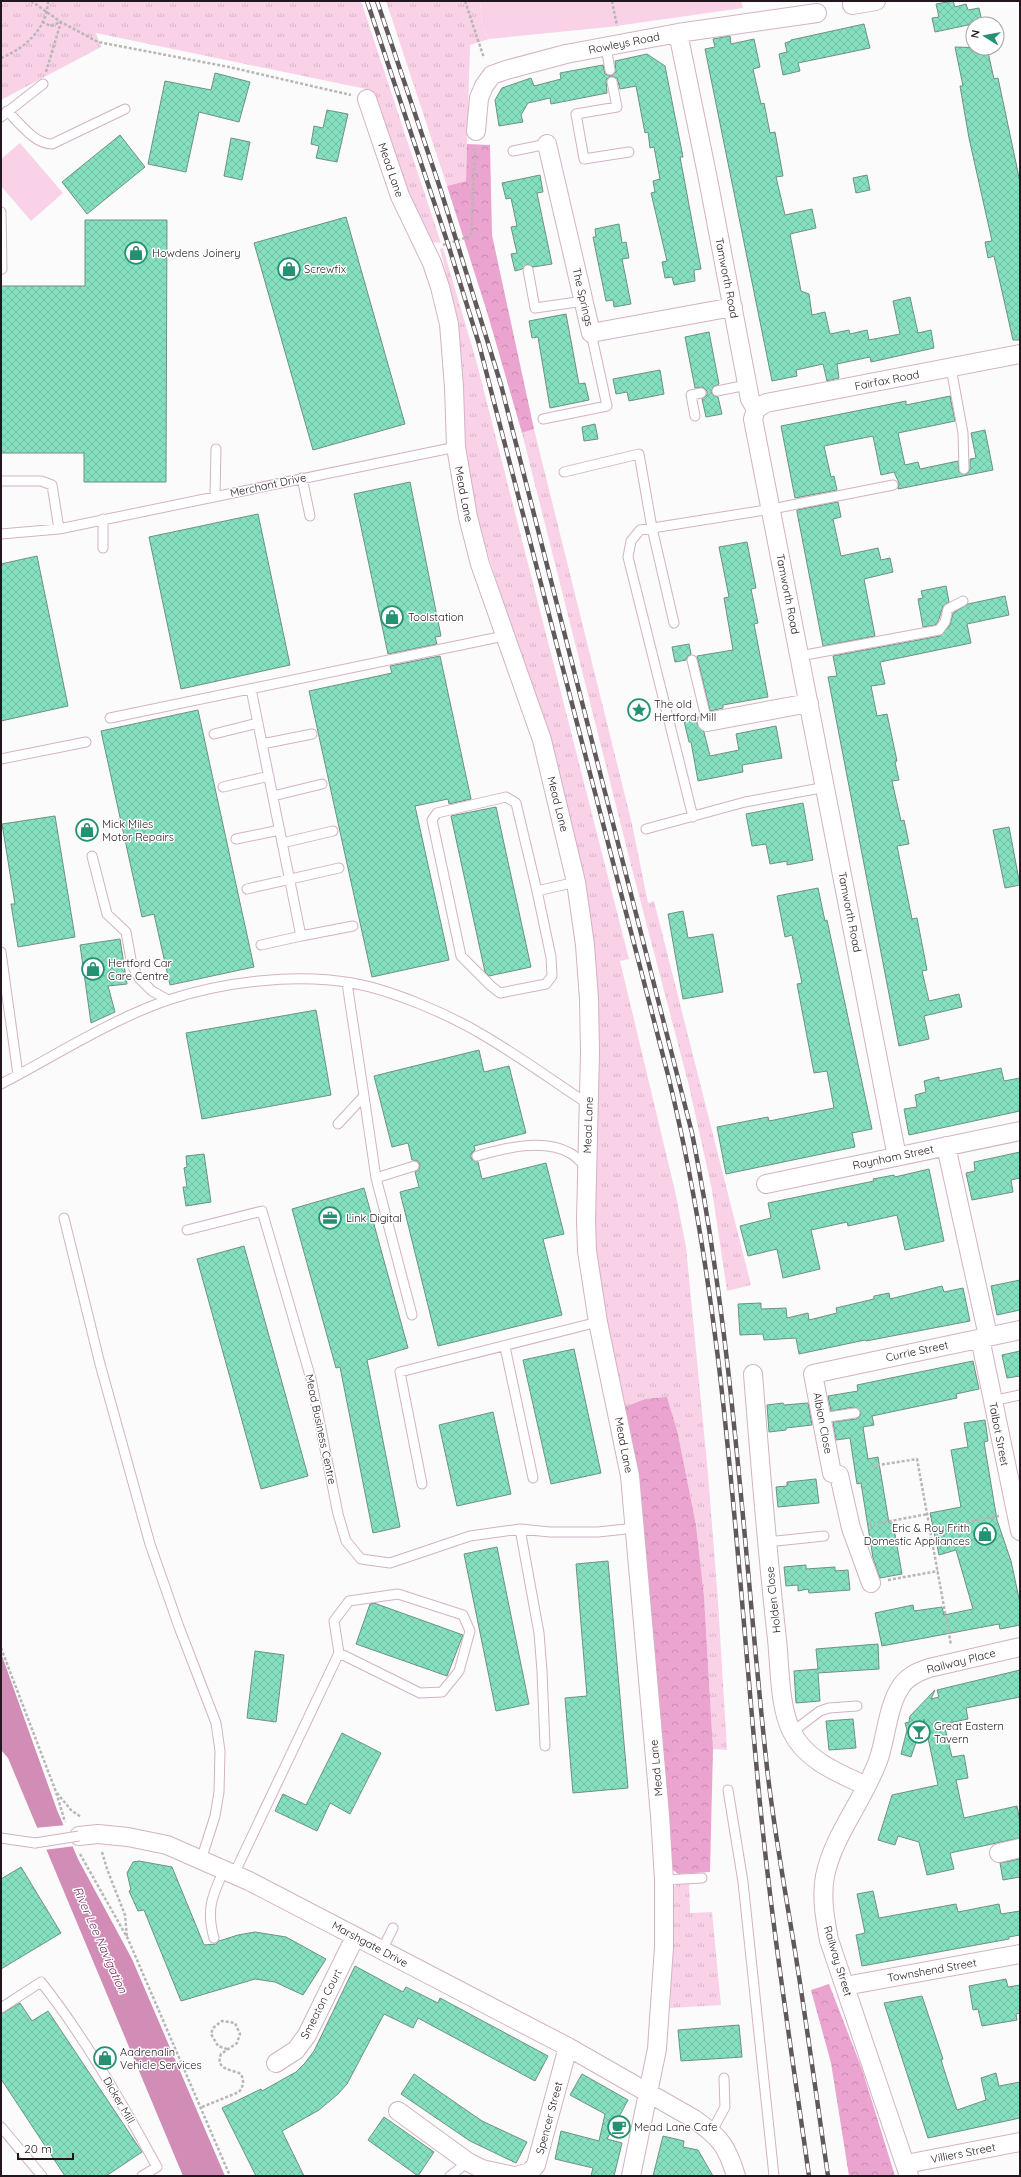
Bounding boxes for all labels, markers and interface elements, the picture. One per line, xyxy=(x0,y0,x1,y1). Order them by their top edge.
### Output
north arrow xyxy=(965,16,1005,56)
street label: Rowleys Road xyxy=(587,29,661,57)
text: N xyxy=(968,29,983,39)
street label: Mead Lane xyxy=(375,141,407,199)
street label: Tamworth Road xyxy=(712,237,742,319)
shop icon: Howdens Joinery xyxy=(123,240,149,266)
place label: Howdens Joinery xyxy=(152,246,241,260)
shop icon: Screwfix xyxy=(276,256,302,282)
place label: Screwfix xyxy=(304,262,346,276)
street label: The Springs xyxy=(569,266,597,328)
street label: Fairfax Road xyxy=(854,367,920,393)
street label: Mead Lane xyxy=(452,465,476,523)
street label: Merchant Drive xyxy=(229,470,307,500)
street label: Tamworth Road xyxy=(773,553,803,635)
shop icon: Toolstation xyxy=(379,604,405,630)
place label: Toolstation xyxy=(408,610,464,624)
place icon: The old Hertford Mill xyxy=(626,697,652,723)
place label: The old Hertford Mill xyxy=(654,697,716,724)
street label: Mead Lane xyxy=(544,775,572,833)
shop icon: Mick Miles Motor Repairs xyxy=(74,817,100,843)
place label: Mick Miles Motor Repairs xyxy=(102,817,174,844)
street label: Tamworth Road xyxy=(835,871,865,953)
shop icon: Hertford Car Care Centre xyxy=(80,956,106,982)
place label: Hertford Car Care Centre xyxy=(108,956,173,983)
street label: Mead Lane xyxy=(580,1096,596,1154)
street label: Raynham Street xyxy=(851,1142,935,1172)
office icon: Link Digital xyxy=(317,1205,343,1231)
place label: Link Digital xyxy=(346,1211,402,1225)
street label: Currie Street xyxy=(884,1337,950,1364)
street label: Mead Business Centre xyxy=(302,1373,340,1485)
street label: Albion Close xyxy=(810,1391,836,1455)
street label: Talbot Street xyxy=(986,1401,1012,1467)
street label: Mead Lane xyxy=(612,1416,636,1474)
place label: Eric & Roy Frith Domestic Appliances xyxy=(864,1521,970,1548)
shop icon: Eric & Roy Frith Domestic Appliances xyxy=(972,1521,998,1547)
street label: Holden Close xyxy=(763,1566,783,1634)
street label: Railway Place xyxy=(925,1646,997,1676)
bar icon: Great Eastern Tavern xyxy=(906,1719,932,1745)
place label: Great Eastern Tavern xyxy=(934,1719,1004,1746)
street label: Mead Lane xyxy=(647,1739,665,1797)
water label: River Lee Navigation xyxy=(70,1884,131,1996)
street label: Marshgate Drive xyxy=(330,1918,410,1970)
street label: Railway Street xyxy=(821,1924,855,1998)
street label: Townshend Street xyxy=(886,1955,978,1985)
street label: Smeaton Court xyxy=(297,1966,345,2041)
shop icon: Aadrenalin Vehicle Services xyxy=(92,2045,118,2071)
place label: Aadrenalin Vehicle Services xyxy=(120,2045,202,2072)
street label: Dicker Mill xyxy=(100,2074,138,2126)
street label: Spencer Street xyxy=(533,2080,565,2156)
cafe icon: Mead Lane Cafe xyxy=(606,2114,632,2140)
place label: Mead Lane Cafe xyxy=(634,2120,717,2134)
scale bar xyxy=(18,2135,73,2161)
street label: Villiers Street xyxy=(929,2140,997,2166)
text: 20 m xyxy=(24,2141,52,2156)

